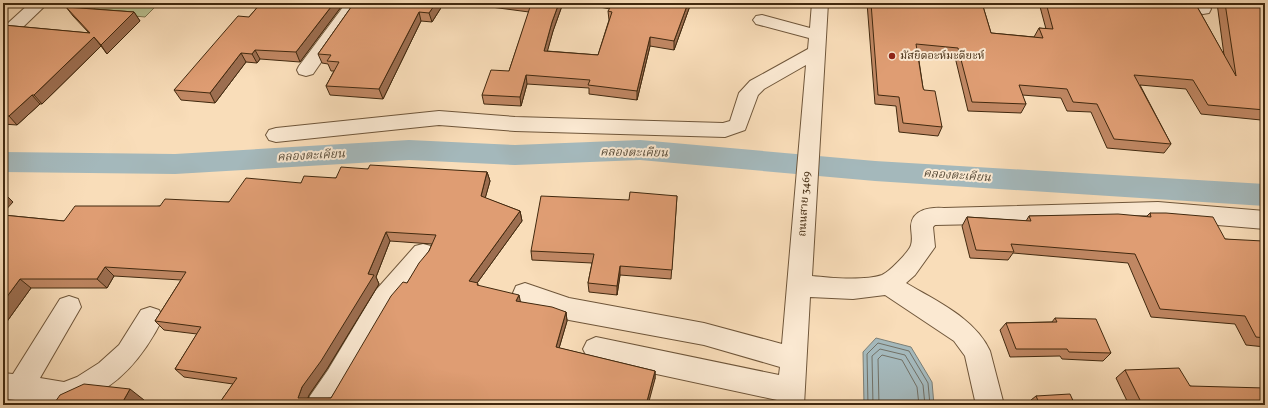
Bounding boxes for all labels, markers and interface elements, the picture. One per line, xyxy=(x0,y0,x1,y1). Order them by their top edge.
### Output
place label: มัสยิดอะห์มะดียะห์ xyxy=(900,49,984,64)
marker: มัสยิดอะห์มะดียะห์ xyxy=(887,51,897,61)
water label: คลองตะเคียน xyxy=(600,144,668,162)
water label: คลองตะเคียน xyxy=(277,146,345,166)
water label: คลองตะเคียน xyxy=(923,166,992,186)
street label: ถนนสาย 3469 xyxy=(795,171,815,237)

